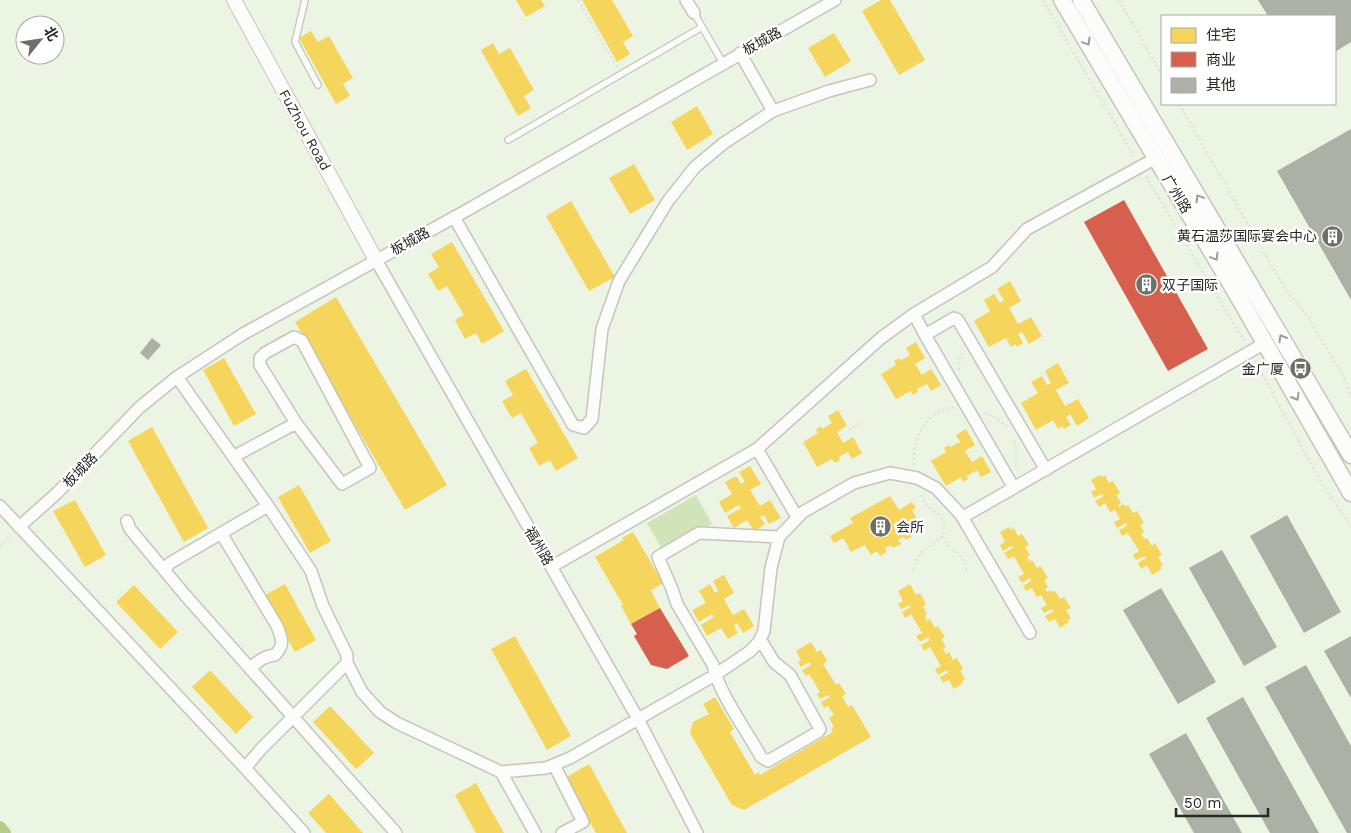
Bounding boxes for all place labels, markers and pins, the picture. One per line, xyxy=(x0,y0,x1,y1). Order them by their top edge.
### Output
building icon: 黄石温莎国际宴会中心 xyxy=(1321,224,1345,248)
place label: 黄石温莎国际宴会中心 xyxy=(1177,228,1317,244)
building icon: 双子国际 xyxy=(1134,273,1158,297)
place label: 双子国际 xyxy=(1162,277,1218,293)
bus stop icon: 金广厦 xyxy=(1288,357,1312,381)
place label: 金广厦 xyxy=(1242,361,1284,377)
building icon: 会所 xyxy=(868,515,892,539)
place label: 会所 xyxy=(896,519,924,535)

